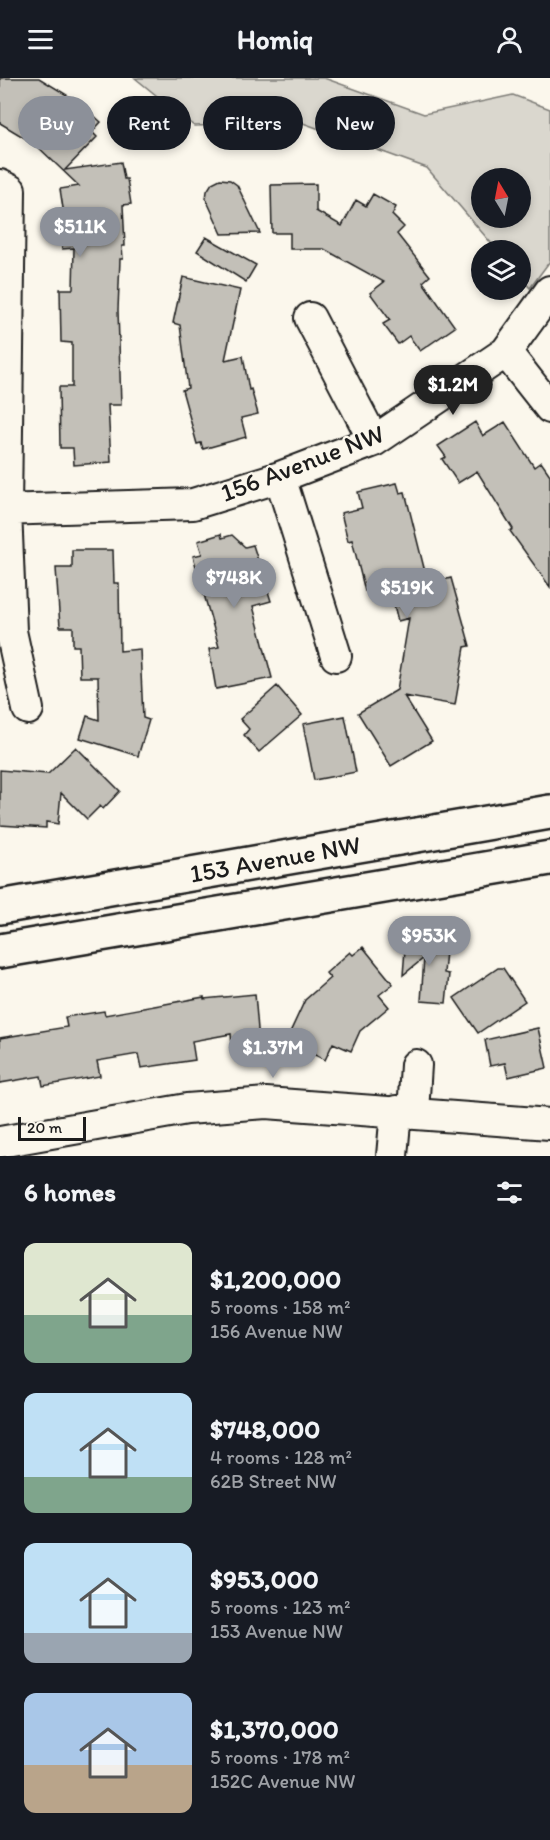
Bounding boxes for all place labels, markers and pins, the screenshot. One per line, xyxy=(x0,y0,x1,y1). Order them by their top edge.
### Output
pin: $511K xyxy=(38,207,122,258)
pin: $1.2M xyxy=(411,365,495,416)
pin: $748K xyxy=(192,558,276,609)
pin: $519K xyxy=(365,568,449,619)
pin: $953K xyxy=(387,916,471,967)
pin: $1.37M xyxy=(224,1028,322,1079)

